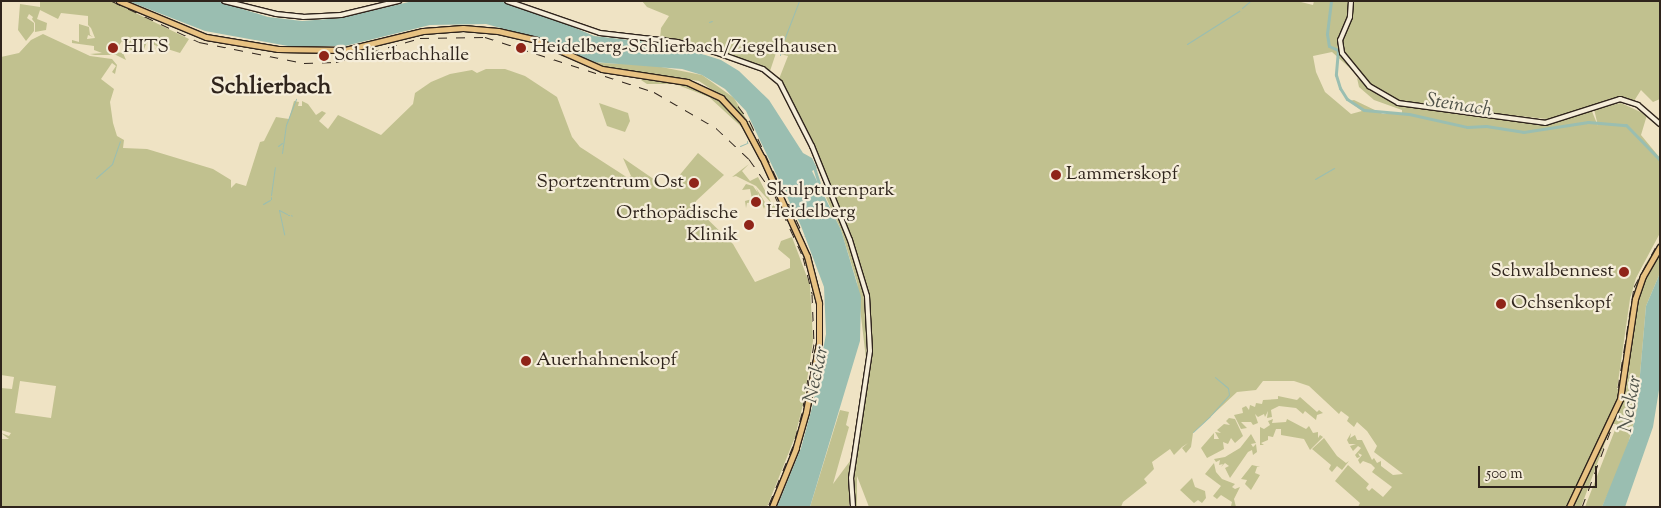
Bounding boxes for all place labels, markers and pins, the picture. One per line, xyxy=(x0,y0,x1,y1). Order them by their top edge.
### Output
place label: HITS xyxy=(123,37,169,59)
place label: Heidelberg-Schlierbach/Ziegelhausen xyxy=(532,37,837,59)
marker: Heidelberg-Schlierbach/Ziegelhausen xyxy=(514,41,528,55)
marker: HITS xyxy=(107,42,119,54)
place label: Schlierbachhalle xyxy=(334,45,469,67)
marker: Schlierbachhalle xyxy=(318,50,330,62)
place label: Lammerskopf xyxy=(1066,164,1178,186)
marker: Lammerskopf xyxy=(1050,169,1062,181)
place label: Sportzentrum Ost xyxy=(537,172,684,194)
marker: Sportzentrum Ost xyxy=(688,177,700,189)
place label: Skulpturenpark Heidelberg xyxy=(766,180,895,224)
marker: Skulpturenpark Heidelberg xyxy=(750,196,762,208)
place label: Orthopädische Klinik xyxy=(616,203,738,247)
marker: Orthopädische Klinik xyxy=(742,218,756,232)
place label: Schwalbennest xyxy=(1490,261,1614,283)
marker: Schwalbennest xyxy=(1618,266,1630,278)
place label: Ochsenkopf xyxy=(1511,293,1612,315)
marker: Ochsenkopf xyxy=(1495,298,1507,310)
place label: Auerhahnenkopf xyxy=(536,350,677,372)
marker: Auerhahnenkopf xyxy=(520,355,532,367)

